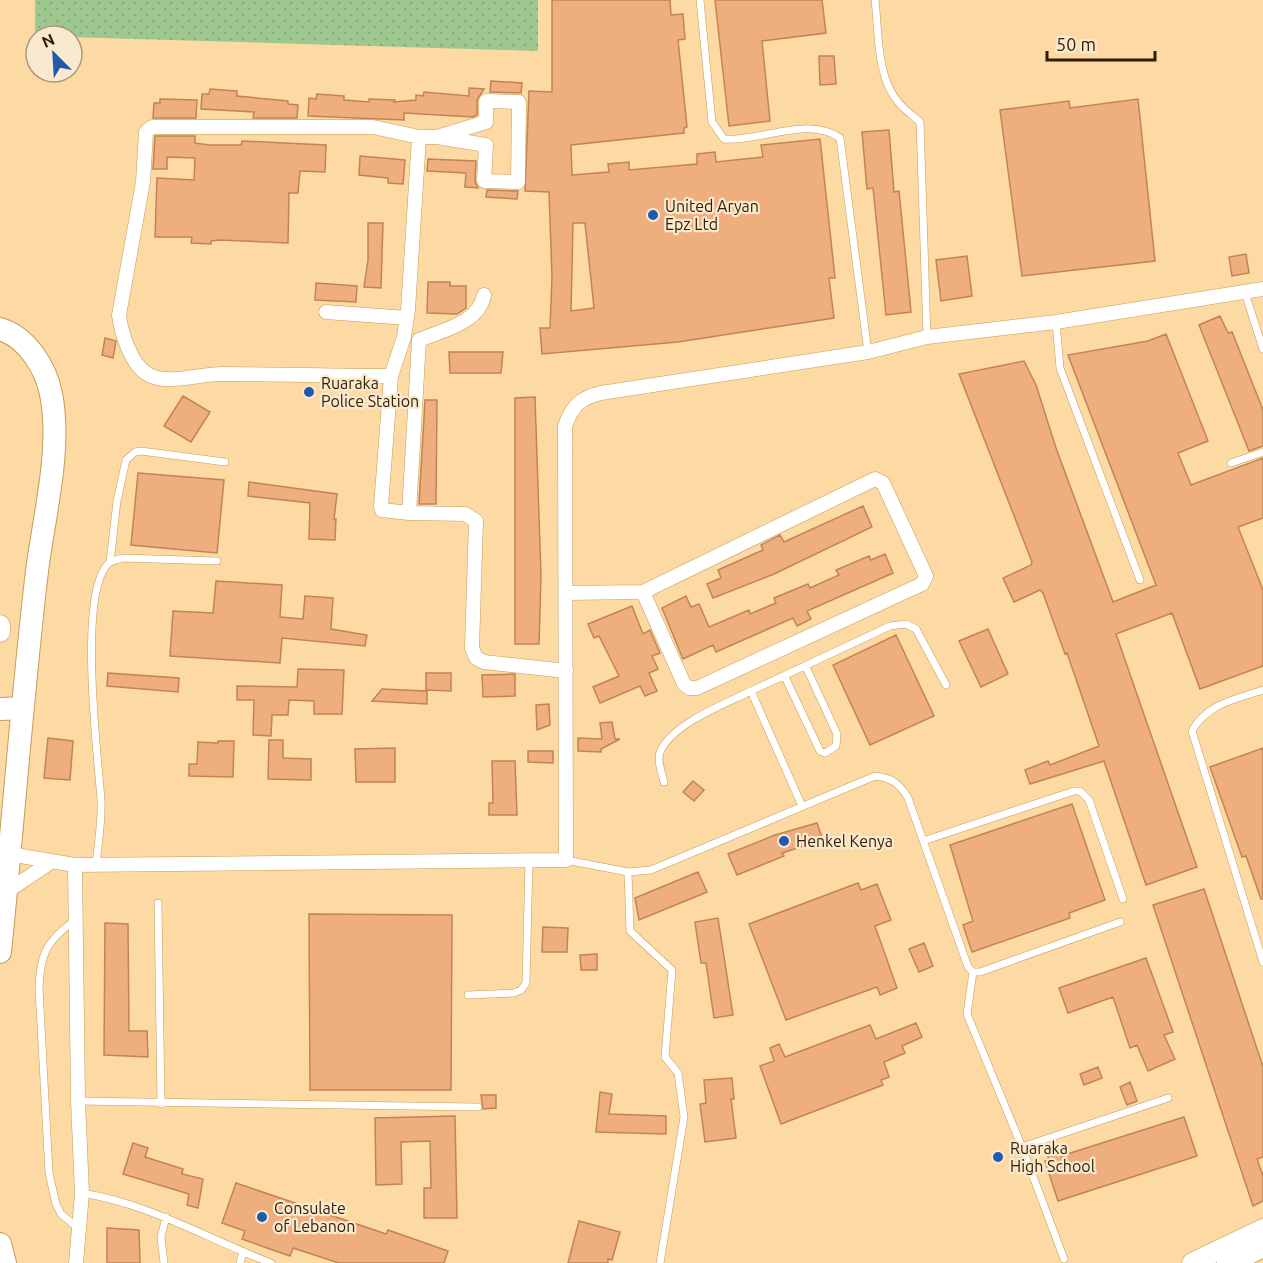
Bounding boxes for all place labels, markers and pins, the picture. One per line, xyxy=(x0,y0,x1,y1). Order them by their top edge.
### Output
place label: United Aryan Epz Ltd xyxy=(665,197,759,233)
marker: United Aryan Epz Ltd xyxy=(646,208,660,222)
place label: Ruaraka Police Station xyxy=(321,374,419,410)
marker: Ruaraka Police Station xyxy=(302,385,316,399)
place label: Henkel Kenya xyxy=(796,832,893,850)
marker: Henkel Kenya xyxy=(777,834,791,848)
place label: Ruaraka High School xyxy=(1010,1139,1095,1175)
marker: Ruaraka High School xyxy=(991,1150,1005,1164)
place label: Consulate of Lebanon xyxy=(274,1199,355,1235)
marker: Consulate of Lebanon xyxy=(255,1210,269,1224)

